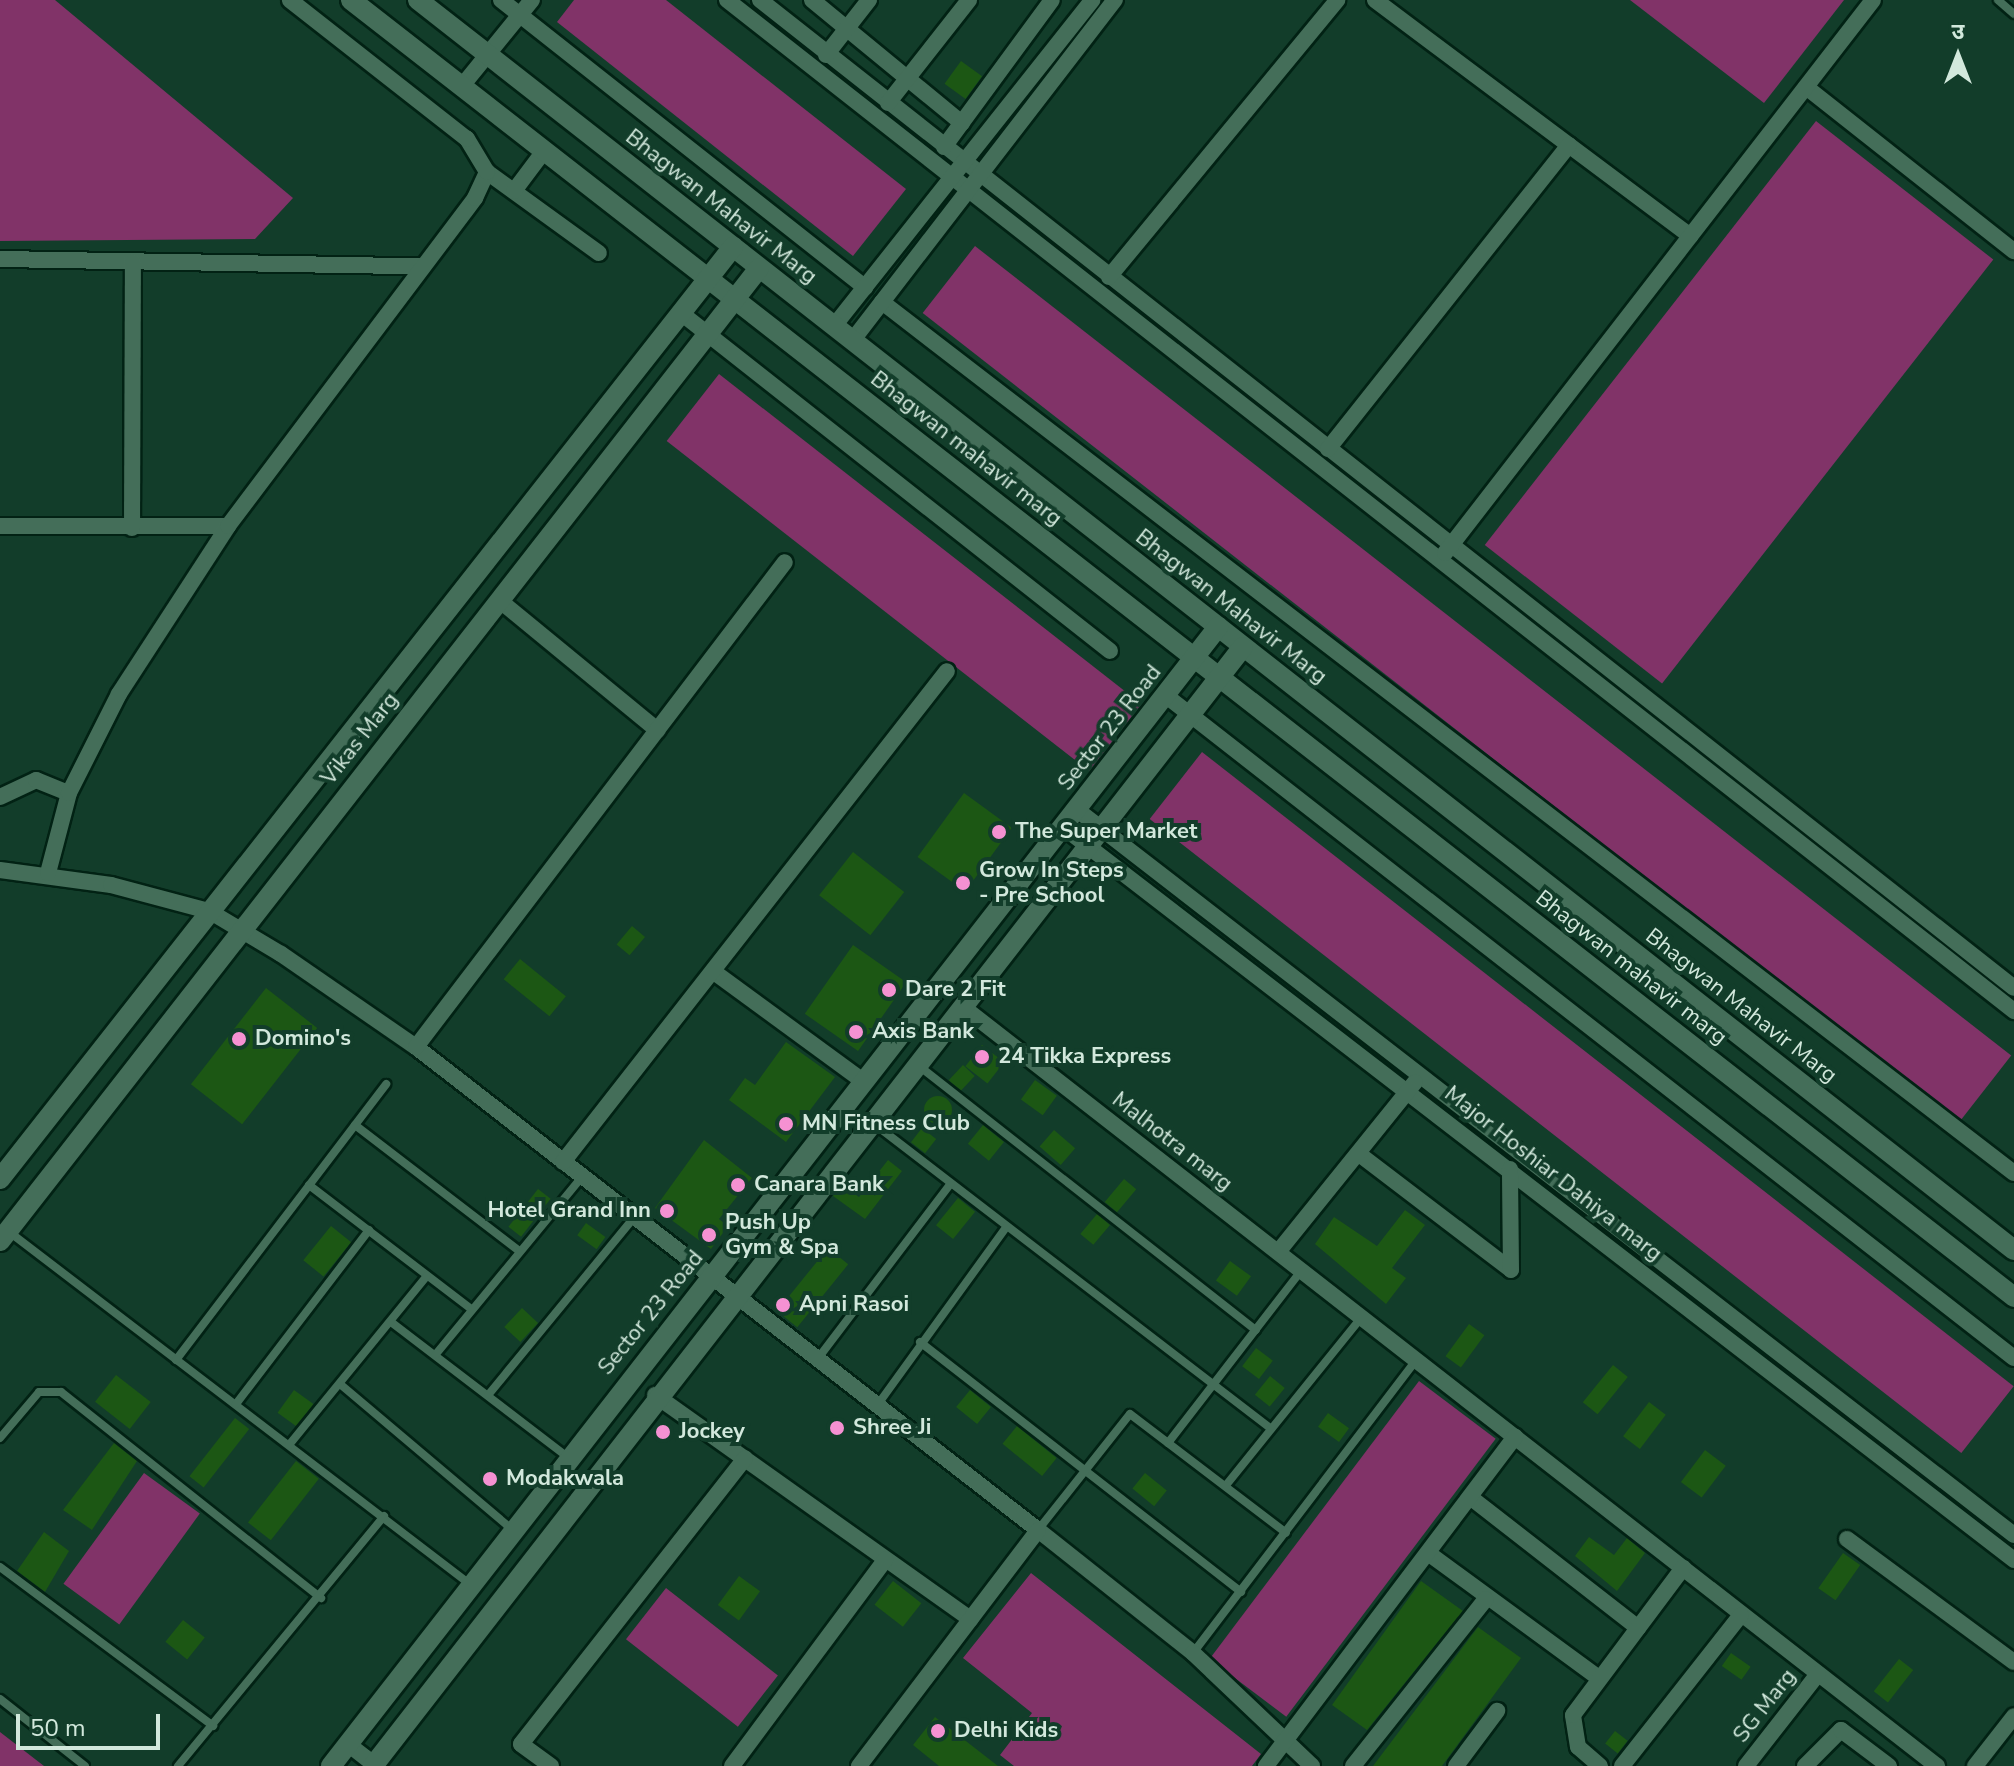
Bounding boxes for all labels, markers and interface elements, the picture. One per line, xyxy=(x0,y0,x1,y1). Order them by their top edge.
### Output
north arrow xyxy=(1918,16,1998,96)
text: उ xyxy=(1952,17,1964,47)
street label: Bhagwan Mahavir Marg xyxy=(620,124,822,290)
street label: Bhagwan mahavir marg xyxy=(865,366,1067,532)
street label: Bhagwan Mahavir Marg xyxy=(1130,524,1332,690)
street label: Sector 23 Road xyxy=(1053,660,1167,796)
street label: Vikas Marg xyxy=(316,687,404,791)
place label: The Super Market xyxy=(1015,819,1197,845)
marker: The Super Market xyxy=(990,823,1008,841)
place label: Grow In Steps - Pre School xyxy=(979,857,1124,908)
marker: Grow In Steps - Pre School xyxy=(954,874,972,892)
street label: Bhagwan mahavir marg xyxy=(1530,885,1732,1051)
street label: Bhagwan Mahavir Marg xyxy=(1640,923,1842,1089)
place label: Dare 2 Fit xyxy=(905,977,1006,1003)
marker: Dare 2 Fit xyxy=(880,981,898,999)
place label: Axis Bank xyxy=(872,1019,974,1045)
marker: Axis Bank xyxy=(847,1023,865,1041)
place label: Domino's xyxy=(255,1026,351,1052)
marker: Domino's xyxy=(230,1030,248,1048)
place label: 24 Tikka Express xyxy=(998,1044,1171,1070)
marker: 24 Tikka Express xyxy=(973,1048,991,1066)
street label: Major Hoshiar Dahiya marg xyxy=(1439,1081,1667,1267)
street label: Malhotra marg xyxy=(1107,1087,1237,1197)
place label: MN Fitness Club xyxy=(802,1111,970,1137)
marker: MN Fitness Club xyxy=(777,1115,795,1133)
place label: Canara Bank xyxy=(754,1172,884,1198)
marker: Canara Bank xyxy=(729,1176,747,1194)
place label: Hotel Grand Inn xyxy=(488,1198,651,1224)
marker: Hotel Grand Inn xyxy=(658,1202,676,1220)
place label: Push Up Gym & Spa xyxy=(725,1209,839,1260)
marker: Push Up Gym & Spa xyxy=(700,1226,718,1244)
street label: Sector 23 Road xyxy=(593,1246,709,1380)
place label: Apni Rasoi xyxy=(799,1292,909,1318)
marker: Apni Rasoi xyxy=(774,1296,792,1314)
place label: Shree Ji xyxy=(853,1415,931,1441)
place label: Jockey xyxy=(679,1419,745,1445)
marker: Shree Ji xyxy=(828,1419,846,1437)
marker: Jockey xyxy=(654,1423,672,1441)
place label: Modakwala xyxy=(506,1466,624,1492)
marker: Modakwala xyxy=(481,1470,499,1488)
street label: SG Marg xyxy=(1728,1664,1802,1748)
scale bar xyxy=(20,1698,164,1748)
text: 50 m xyxy=(30,1712,86,1744)
place label: Delhi Kids xyxy=(954,1718,1058,1744)
marker: Delhi Kids xyxy=(929,1722,947,1740)

